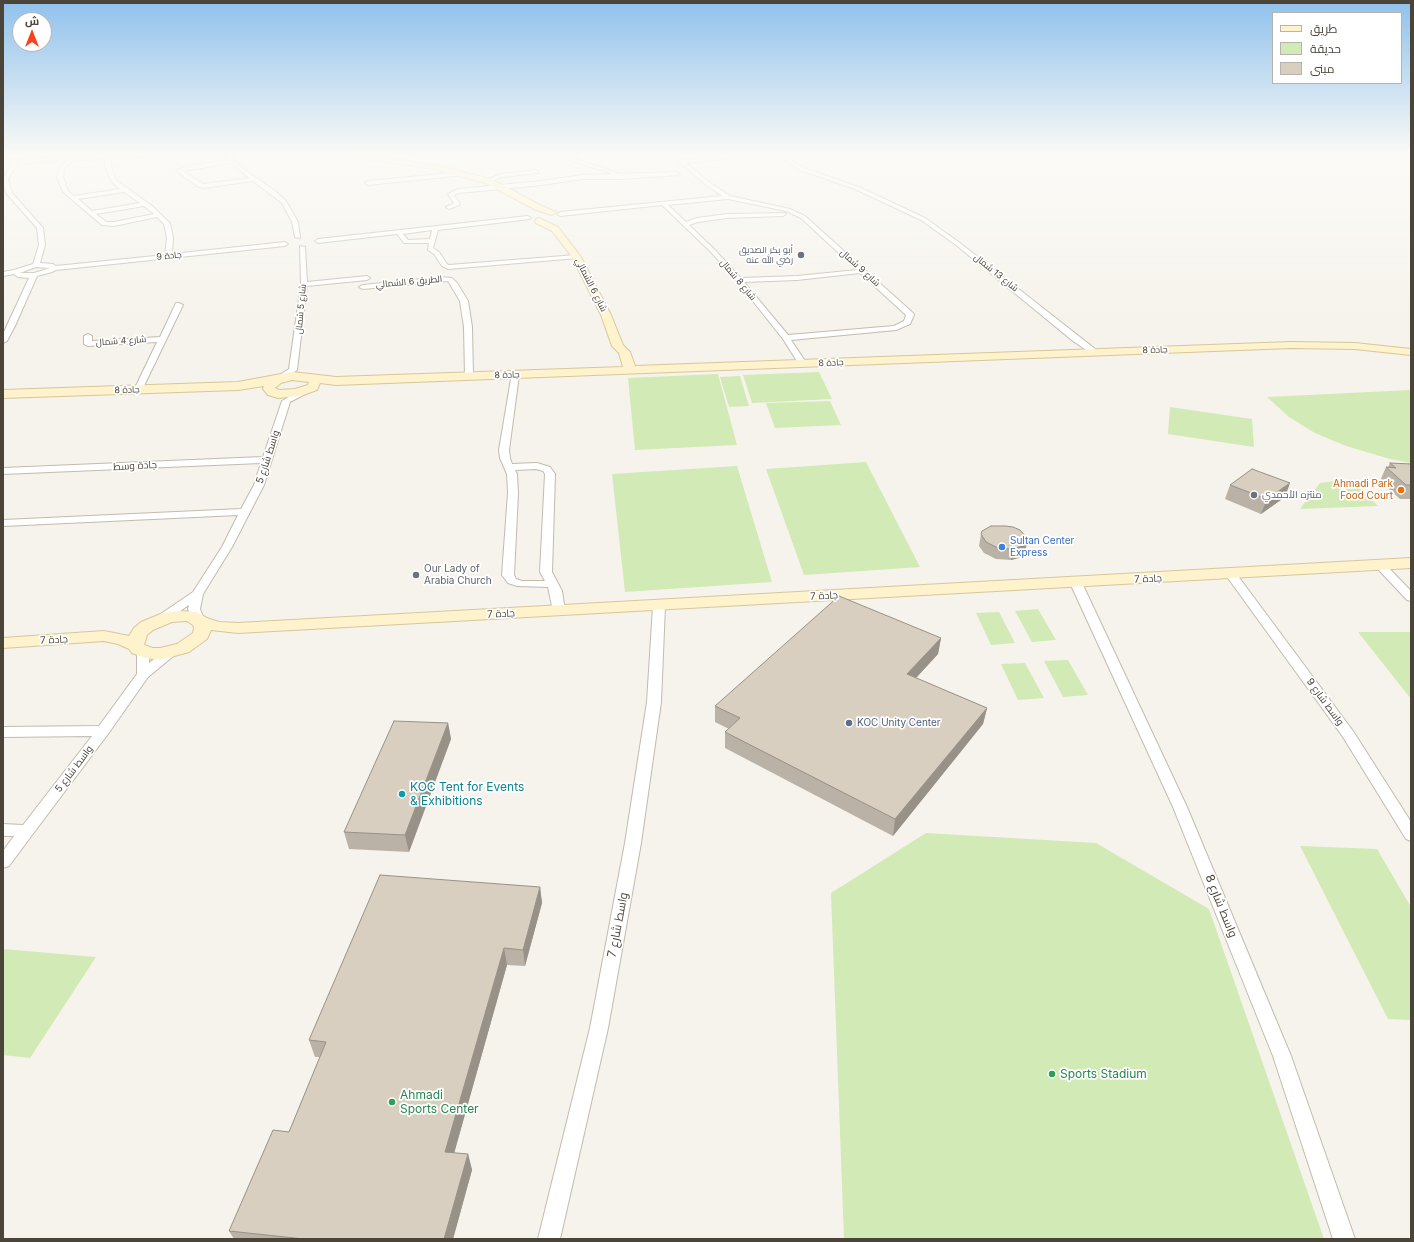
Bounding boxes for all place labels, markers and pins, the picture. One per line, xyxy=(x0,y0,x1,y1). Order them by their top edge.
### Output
place label: أبو بكر الصديق رضي الله عنه xyxy=(739,245,793,266)
marker: أبو بكر الصديق رضي الله عنه xyxy=(796,250,806,260)
place label: Ahmadi Park Food Court xyxy=(1333,478,1393,502)
marker: Ahmadi Park Food Court xyxy=(1396,485,1406,495)
place label: منتزه الأحمدي xyxy=(1262,489,1322,501)
marker: منتزه الأحمدي xyxy=(1249,490,1259,500)
place label: Sultan Center Express xyxy=(1010,535,1074,558)
marker: Sultan Center Express xyxy=(997,542,1007,552)
place label: Our Lady of Arabia Church xyxy=(424,563,492,586)
marker: Our Lady of Arabia Church xyxy=(411,570,421,580)
place label: KOC Unity Center xyxy=(857,717,941,729)
marker: KOC Unity Center xyxy=(844,718,854,728)
place label: KOC Tent for Events & Exhibitions xyxy=(410,780,524,808)
marker: KOC Tent for Events & Exhibitions xyxy=(397,789,407,799)
place label: Sports Stadium xyxy=(1060,1067,1147,1081)
marker: Sports Stadium xyxy=(1047,1069,1057,1079)
place label: Ahmadi Sports Center xyxy=(400,1088,479,1116)
marker: Ahmadi Sports Center xyxy=(387,1097,397,1107)

